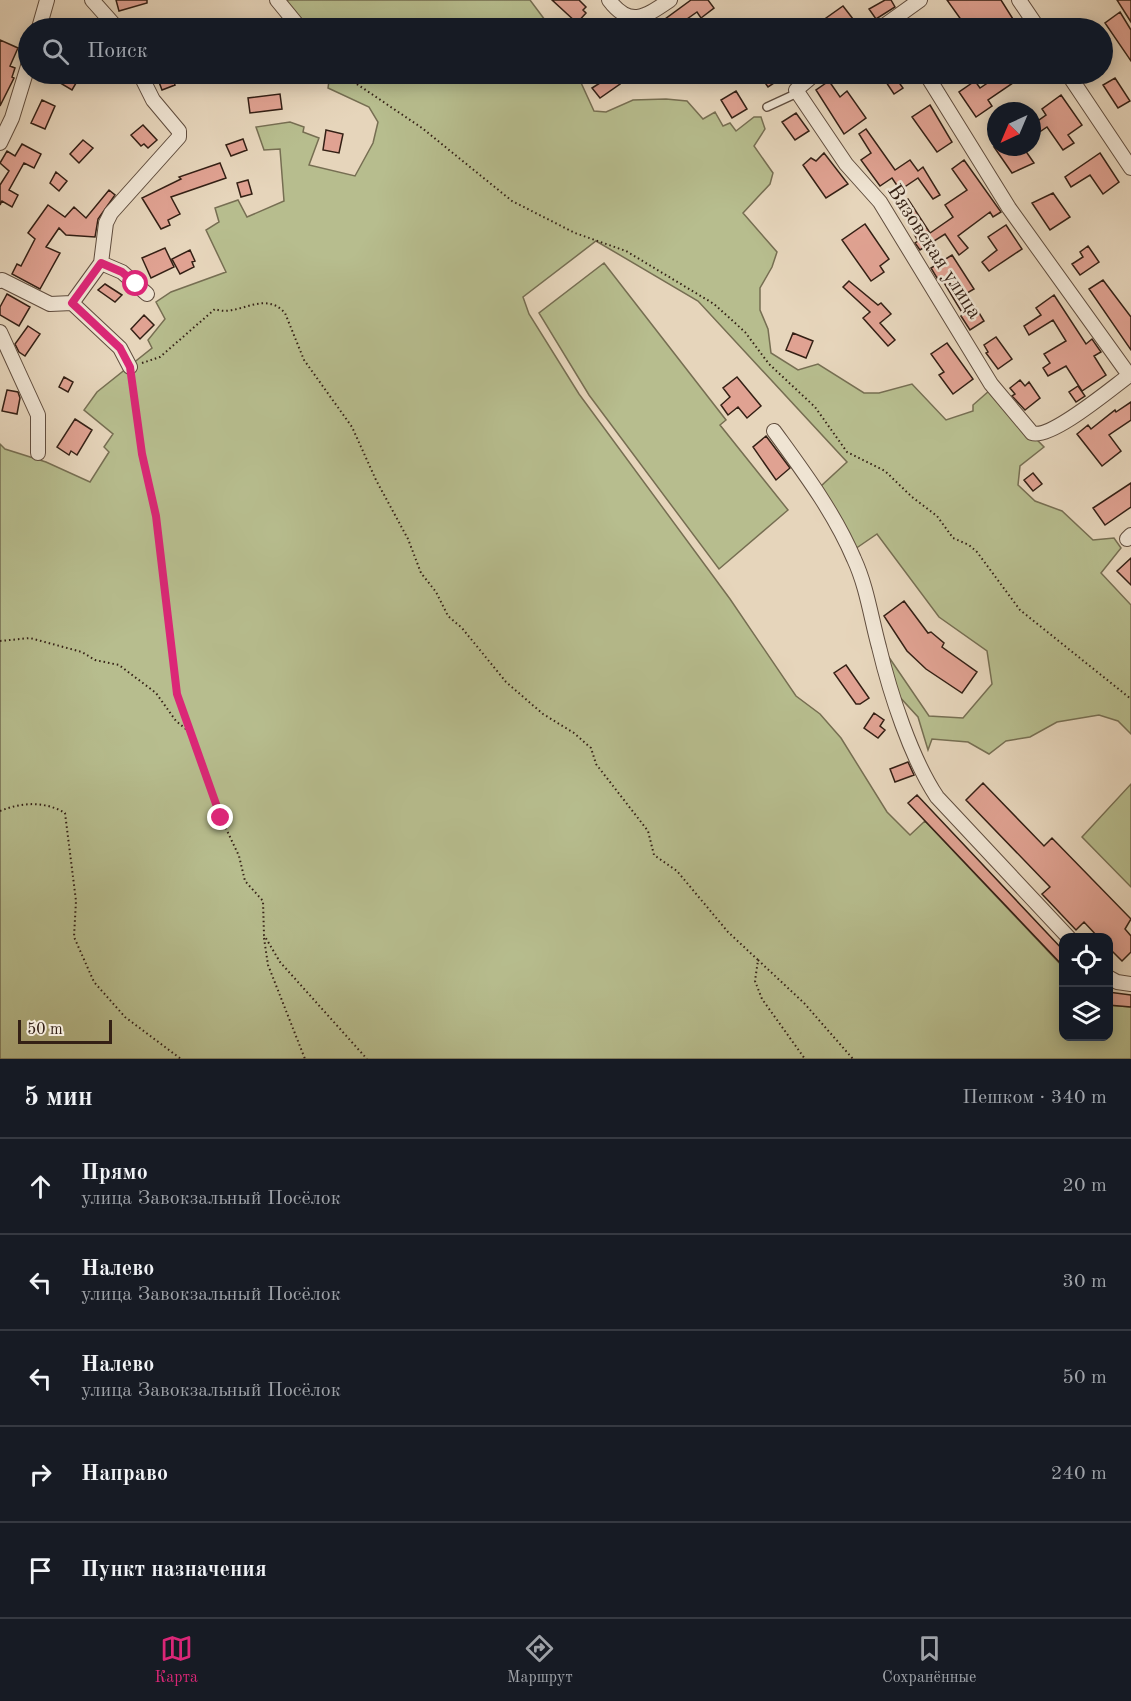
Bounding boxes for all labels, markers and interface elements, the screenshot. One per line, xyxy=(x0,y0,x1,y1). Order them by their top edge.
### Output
search box xyxy=(18,18,1113,84)
icon: search xyxy=(39,35,72,68)
text: Поиск xyxy=(87,40,148,62)
north arrow xyxy=(987,102,1041,156)
street label: Вязовская улица xyxy=(883,181,985,323)
route start xyxy=(122,270,148,296)
route end xyxy=(207,804,233,830)
map controls xyxy=(1059,933,1113,1041)
button: locate xyxy=(1059,933,1113,987)
button: layers xyxy=(1059,987,1113,1041)
scale bar xyxy=(18,1017,112,1044)
text: 50 m xyxy=(27,1022,63,1038)
text: 5 мин xyxy=(24,1085,93,1111)
text: Пешком · 340 m xyxy=(962,1088,1107,1108)
text: Прямо xyxy=(81,1162,148,1184)
icon: ahead xyxy=(24,1170,57,1203)
text: 20 m xyxy=(1062,1176,1107,1196)
text: улица Завокзальный Посёлок xyxy=(81,1189,341,1209)
text: Налево xyxy=(81,1258,154,1280)
icon: left xyxy=(24,1266,57,1299)
text: 30 m xyxy=(1062,1272,1107,1292)
text: улица Завокзальный Посёлок xyxy=(81,1285,341,1305)
text: Налево xyxy=(81,1354,154,1376)
icon: left xyxy=(24,1362,57,1395)
text: 50 m xyxy=(1062,1368,1107,1388)
text: улица Завокзальный Посёлок xyxy=(81,1381,341,1401)
icon: right xyxy=(24,1458,57,1491)
text: Направо xyxy=(81,1463,168,1485)
text: 240 m xyxy=(1051,1464,1107,1484)
icon: arrive xyxy=(24,1554,57,1587)
text: Пункт назначения xyxy=(81,1559,267,1581)
tab: Карта xyxy=(155,1632,198,1688)
tab: Маршрут xyxy=(507,1632,573,1688)
tab: Сохранённые xyxy=(882,1632,976,1688)

